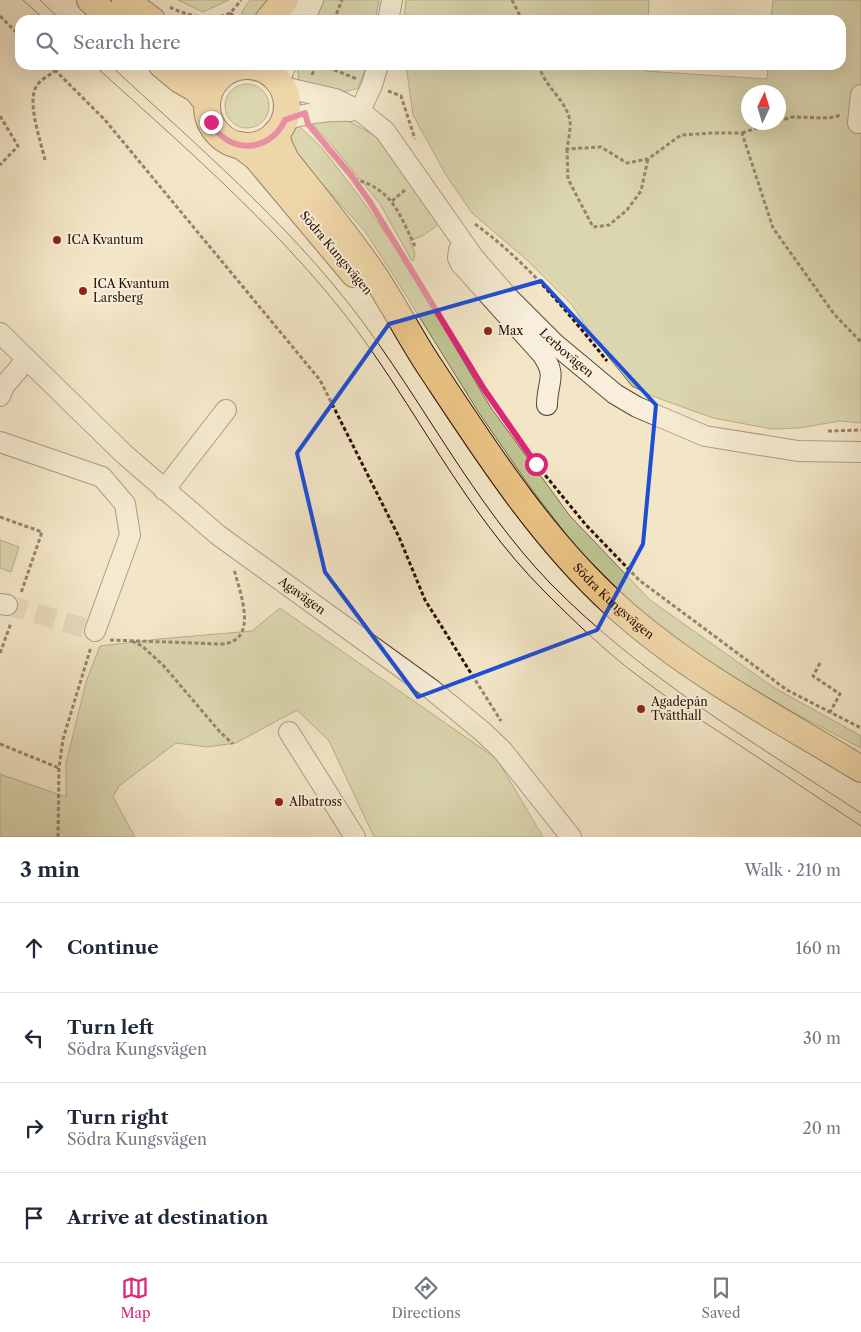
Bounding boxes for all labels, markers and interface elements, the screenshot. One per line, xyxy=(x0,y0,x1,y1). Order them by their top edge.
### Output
search box xyxy=(15,15,846,70)
icon: search xyxy=(33,29,61,57)
text: Search here xyxy=(73,31,181,54)
north arrow xyxy=(741,85,786,130)
route end xyxy=(200,111,223,134)
street label: Södra Kungsvägen xyxy=(297,208,376,298)
place label: ICA Kvantum xyxy=(67,232,143,247)
marker: ICA Kvantum xyxy=(51,234,63,246)
place label: ICA Kvantum Larsberg xyxy=(93,276,169,305)
marker: ICA Kvantum Larsberg xyxy=(77,285,89,297)
place label: Max xyxy=(498,323,523,338)
marker: Max xyxy=(482,325,494,337)
street label: Lerbovägen xyxy=(537,325,597,380)
route start xyxy=(525,453,548,476)
street label: Södra Kungsvägen xyxy=(570,560,658,642)
street label: Agavägen xyxy=(275,573,329,618)
place label: Agadepån Tvätthall xyxy=(650,694,708,723)
marker: Agadepån Tvätthall xyxy=(635,703,647,715)
place label: Albatross xyxy=(288,794,342,809)
marker: Albatross xyxy=(273,796,285,808)
text: 3 min xyxy=(20,857,80,882)
text: Walk · 210 m xyxy=(745,860,841,880)
icon: ahead xyxy=(20,934,48,962)
text: Continue xyxy=(67,936,159,959)
text: 160 m xyxy=(796,938,841,958)
text: Turn left xyxy=(67,1016,154,1039)
icon: left xyxy=(20,1024,48,1052)
text: 30 m xyxy=(803,1028,841,1048)
text: Södra Kungsvägen xyxy=(67,1039,207,1059)
text: Turn right xyxy=(67,1106,168,1129)
icon: right xyxy=(20,1114,48,1142)
text: 20 m xyxy=(802,1118,841,1138)
text: Södra Kungsvägen xyxy=(67,1129,207,1149)
icon: arrive xyxy=(20,1204,48,1232)
text: Arrive at destination xyxy=(67,1206,268,1229)
tab: Map xyxy=(120,1274,151,1322)
tab: Directions xyxy=(391,1274,461,1322)
tab: Saved xyxy=(702,1274,740,1322)

